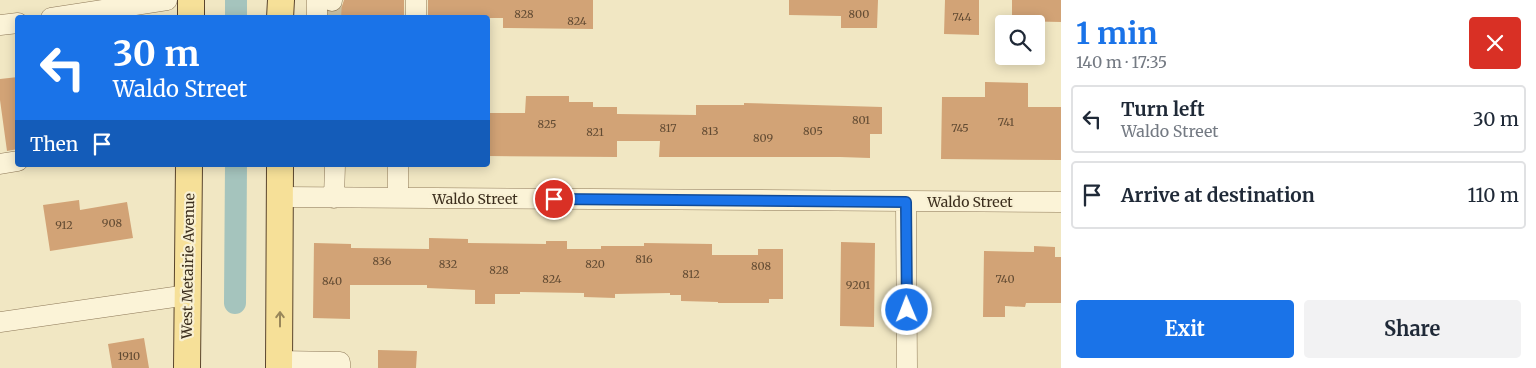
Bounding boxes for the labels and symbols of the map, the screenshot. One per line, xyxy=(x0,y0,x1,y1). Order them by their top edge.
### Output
house number: 828 xyxy=(514,7,534,21)
house number: 800 xyxy=(849,7,869,21)
house number: 744 xyxy=(953,10,972,24)
house number: 824 xyxy=(567,14,587,28)
house number: 801 xyxy=(852,113,870,127)
house number: 741 xyxy=(998,115,1014,129)
house number: 825 xyxy=(538,117,556,131)
house number: 817 xyxy=(660,121,676,135)
house number: 745 xyxy=(951,121,969,135)
house number: 813 xyxy=(701,124,719,138)
house number: 805 xyxy=(803,124,823,138)
house number: 821 xyxy=(586,125,604,139)
house number: 809 xyxy=(753,131,773,145)
pin xyxy=(533,178,575,220)
street label: Waldo Street xyxy=(431,190,518,208)
street label: West Metairie Avenue xyxy=(178,193,198,340)
street label: Waldo Street xyxy=(926,193,1013,211)
house number: 908 xyxy=(102,216,123,230)
house number: 912 xyxy=(55,218,73,232)
house number: 816 xyxy=(635,252,653,266)
house number: 836 xyxy=(373,254,392,268)
house number: 832 xyxy=(439,257,457,271)
house number: 820 xyxy=(585,257,605,271)
house number: 808 xyxy=(751,259,772,273)
house number: 828 xyxy=(489,263,509,277)
house number: 812 xyxy=(682,267,700,281)
house number: 824 xyxy=(542,272,562,286)
house number: 740 xyxy=(995,272,1015,286)
house number: 840 xyxy=(322,274,342,288)
house number: 9201 xyxy=(846,278,870,292)
position arrow xyxy=(880,283,932,335)
one-way arrow xyxy=(275,312,285,328)
house number: 1910 xyxy=(118,349,140,363)

